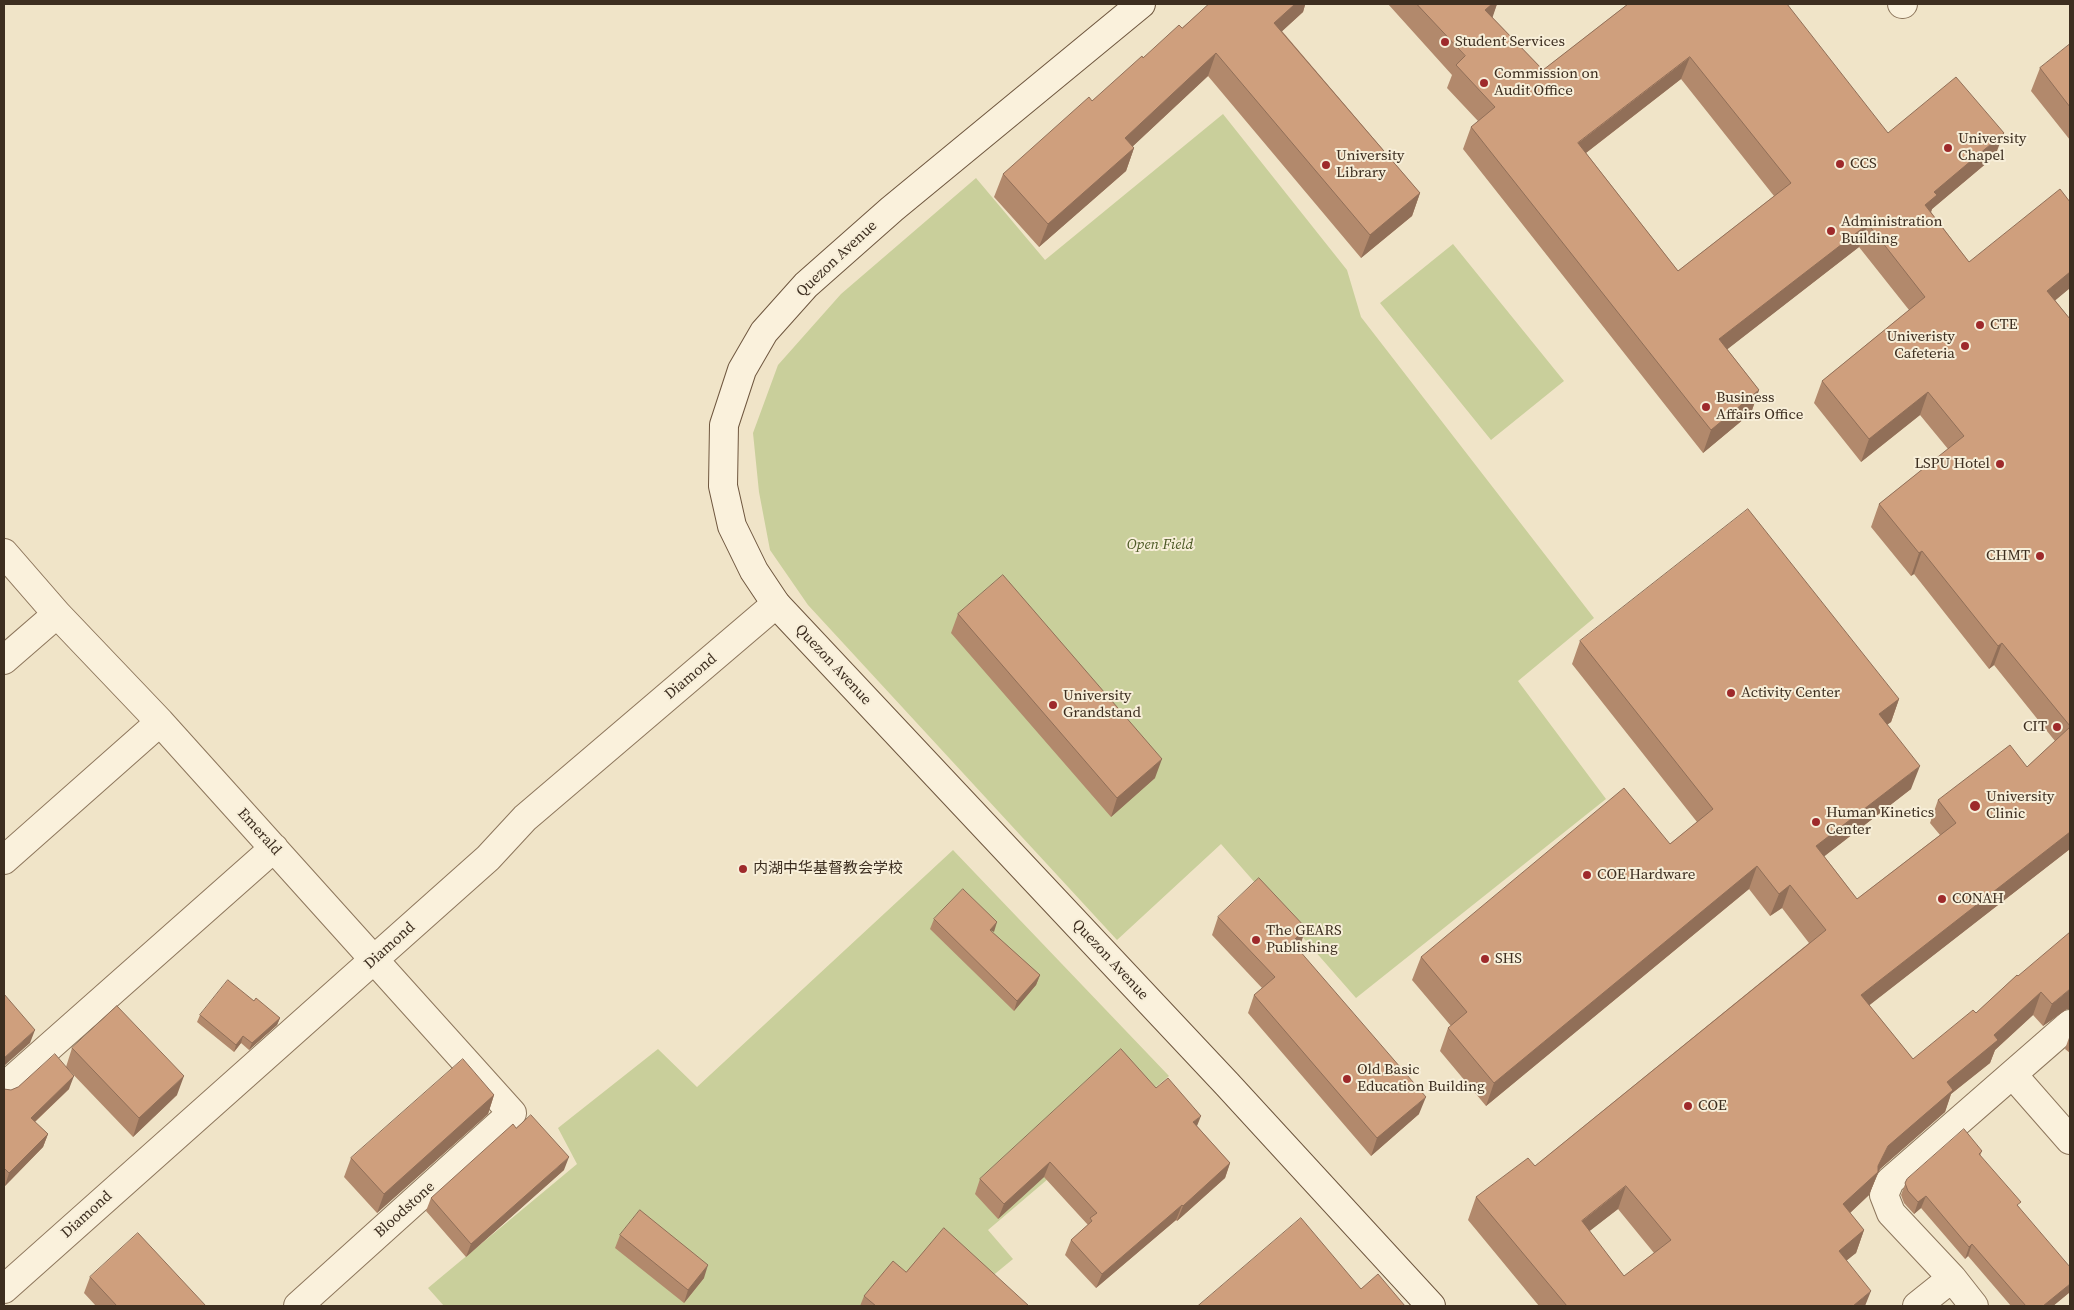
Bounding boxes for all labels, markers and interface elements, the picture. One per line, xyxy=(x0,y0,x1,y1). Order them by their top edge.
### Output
place label: Student Services xyxy=(1455,33,1565,51)
marker: Student Services xyxy=(1439,36,1451,48)
place label: Commission on Audit Office xyxy=(1494,65,1599,100)
marker: Commission on Audit Office xyxy=(1478,77,1490,89)
place label: University Chapel xyxy=(1958,130,2026,165)
marker: University Chapel xyxy=(1942,142,1954,154)
place label: University Library xyxy=(1336,147,1404,182)
place label: CCS xyxy=(1850,155,1877,173)
marker: CCS xyxy=(1834,158,1846,170)
marker: University Library xyxy=(1320,159,1332,171)
place label: Administration Building xyxy=(1841,213,1943,248)
street label: Quezon Avenue xyxy=(793,217,881,301)
marker: Administration Building xyxy=(1825,225,1837,237)
place label: CTE xyxy=(1990,316,2018,334)
marker: CTE xyxy=(1974,319,1986,331)
place label: Univeristy Cafeteria xyxy=(1886,328,1955,363)
marker: Univeristy Cafeteria xyxy=(1959,340,1971,352)
place label: Business Affairs Office xyxy=(1716,389,1803,424)
marker: Business Affairs Office xyxy=(1700,401,1712,413)
place label: LSPU Hotel xyxy=(1914,455,1990,473)
marker: LSPU Hotel xyxy=(1994,458,2006,470)
park label: Open Field xyxy=(1127,536,1193,554)
place label: CHMT xyxy=(1986,547,2030,565)
marker: CHMT xyxy=(2034,550,2046,562)
street label: Quezon Avenue xyxy=(791,621,875,709)
street label: Diamond xyxy=(661,650,721,704)
place label: Activity Center xyxy=(1741,684,1840,702)
place label: University Grandstand xyxy=(1063,687,1141,722)
marker: Activity Center xyxy=(1725,687,1737,699)
marker: University Grandstand xyxy=(1047,699,1059,711)
place label: CIT xyxy=(2023,718,2047,736)
marker: CIT xyxy=(2051,721,2063,733)
place label: University Clinic xyxy=(1986,788,2054,823)
marker: University Clinic xyxy=(1968,799,1982,813)
place label: Human Kinetics Center xyxy=(1826,804,1934,839)
street label: Emerald xyxy=(233,805,285,859)
marker: Human Kinetics Center xyxy=(1810,816,1822,828)
place label: 内湖中华基督教会学校 xyxy=(753,860,903,878)
marker: 内湖中华基督教会学校 xyxy=(737,863,749,875)
place label: COE Hardware xyxy=(1597,866,1696,884)
marker: COE Hardware xyxy=(1581,869,1593,881)
place label: CONAH xyxy=(1952,890,2004,908)
marker: CONAH xyxy=(1936,893,1948,905)
street label: Quezon Avenue xyxy=(1068,916,1152,1004)
street label: Diamond xyxy=(361,919,419,973)
place label: The GEARS Publishing xyxy=(1266,922,1342,957)
marker: The GEARS Publishing xyxy=(1250,934,1262,946)
place label: SHS xyxy=(1495,950,1522,968)
marker: SHS xyxy=(1479,953,1491,965)
place label: Old Basic Education Building xyxy=(1357,1061,1485,1096)
marker: Old Basic Education Building xyxy=(1341,1073,1353,1085)
place label: COE xyxy=(1698,1097,1727,1115)
marker: COE xyxy=(1682,1100,1694,1112)
street label: Bloodstone xyxy=(371,1178,439,1242)
street label: Diamond xyxy=(58,1188,116,1242)

